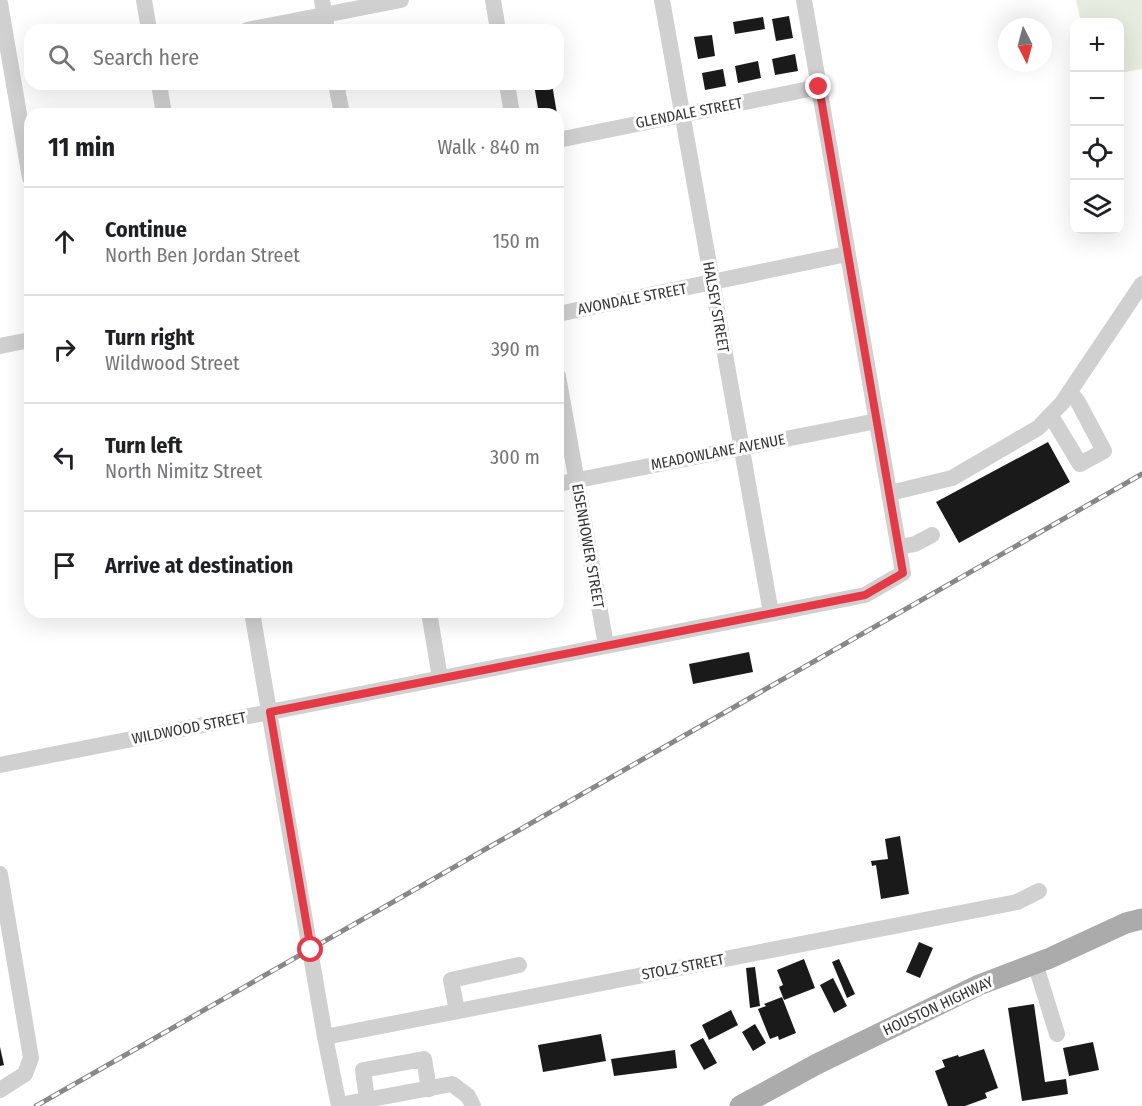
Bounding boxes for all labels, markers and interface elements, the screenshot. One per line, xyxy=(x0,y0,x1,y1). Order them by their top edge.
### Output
north arrow xyxy=(998,18,1052,72)
map controls xyxy=(1070,18,1124,234)
button: + xyxy=(1070,18,1124,72)
search box xyxy=(24,24,564,90)
icon: search xyxy=(45,41,78,74)
text: Search here xyxy=(93,44,199,71)
button: − xyxy=(1070,72,1124,126)
route end xyxy=(805,73,831,99)
street label: GLENDALE STREET xyxy=(634,94,744,132)
button: locate xyxy=(1070,126,1124,180)
text: 11 min xyxy=(48,132,115,163)
text: Walk · 840 m xyxy=(438,135,540,159)
button: layers xyxy=(1070,180,1124,234)
text: Continue xyxy=(105,216,187,243)
icon: ahead xyxy=(48,225,81,258)
text: 150 m xyxy=(493,229,540,253)
text: North Ben Jordan Street xyxy=(105,243,300,267)
street label: HALSEY STREET xyxy=(699,260,733,354)
street label: AVONDALE STREET xyxy=(576,280,688,318)
text: Turn right xyxy=(105,324,194,351)
icon: right xyxy=(48,333,81,366)
text: 390 m xyxy=(491,337,540,361)
text: Wildwood Street xyxy=(105,351,240,375)
street label: MEADOWLANE AVENUE xyxy=(649,430,787,474)
text: Turn left xyxy=(105,432,183,459)
icon: left xyxy=(48,441,81,474)
text: 300 m xyxy=(490,445,540,469)
text: North Nimitz Street xyxy=(105,459,262,483)
street label: EISENHOWER STREET xyxy=(568,482,608,610)
icon: arrive xyxy=(48,549,81,582)
text: Arrive at destination xyxy=(105,552,293,579)
street label: WILDWOOD STREET xyxy=(130,708,248,748)
route start xyxy=(297,936,323,962)
street label: STOLZ STREET xyxy=(640,950,726,984)
street label: HOUSTON HIGHWAY xyxy=(880,972,996,1039)

